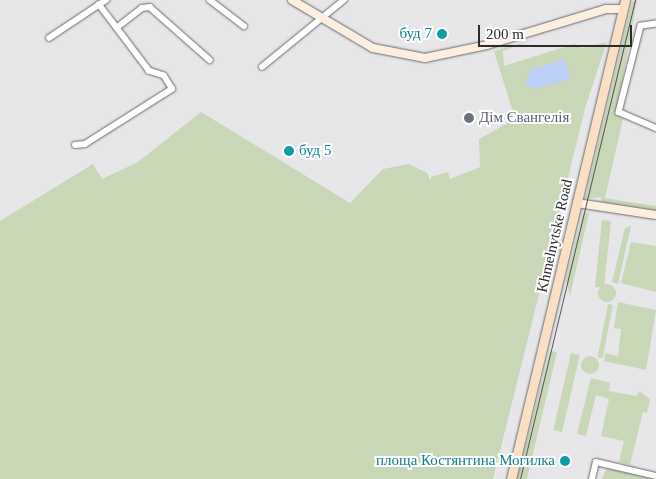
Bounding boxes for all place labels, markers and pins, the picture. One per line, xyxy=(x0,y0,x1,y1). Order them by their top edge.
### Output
place label: буд 7 xyxy=(400,25,432,43)
marker: буд 7 xyxy=(436,28,448,40)
place label: Дім Євангелія xyxy=(479,109,569,127)
marker: Дім Євангелія xyxy=(463,112,475,124)
place label: буд 5 xyxy=(299,142,331,160)
marker: буд 5 xyxy=(283,145,295,157)
place label: площа Костянтина Могилка xyxy=(376,452,555,470)
marker: площа Костянтина Могилка xyxy=(559,455,571,467)

